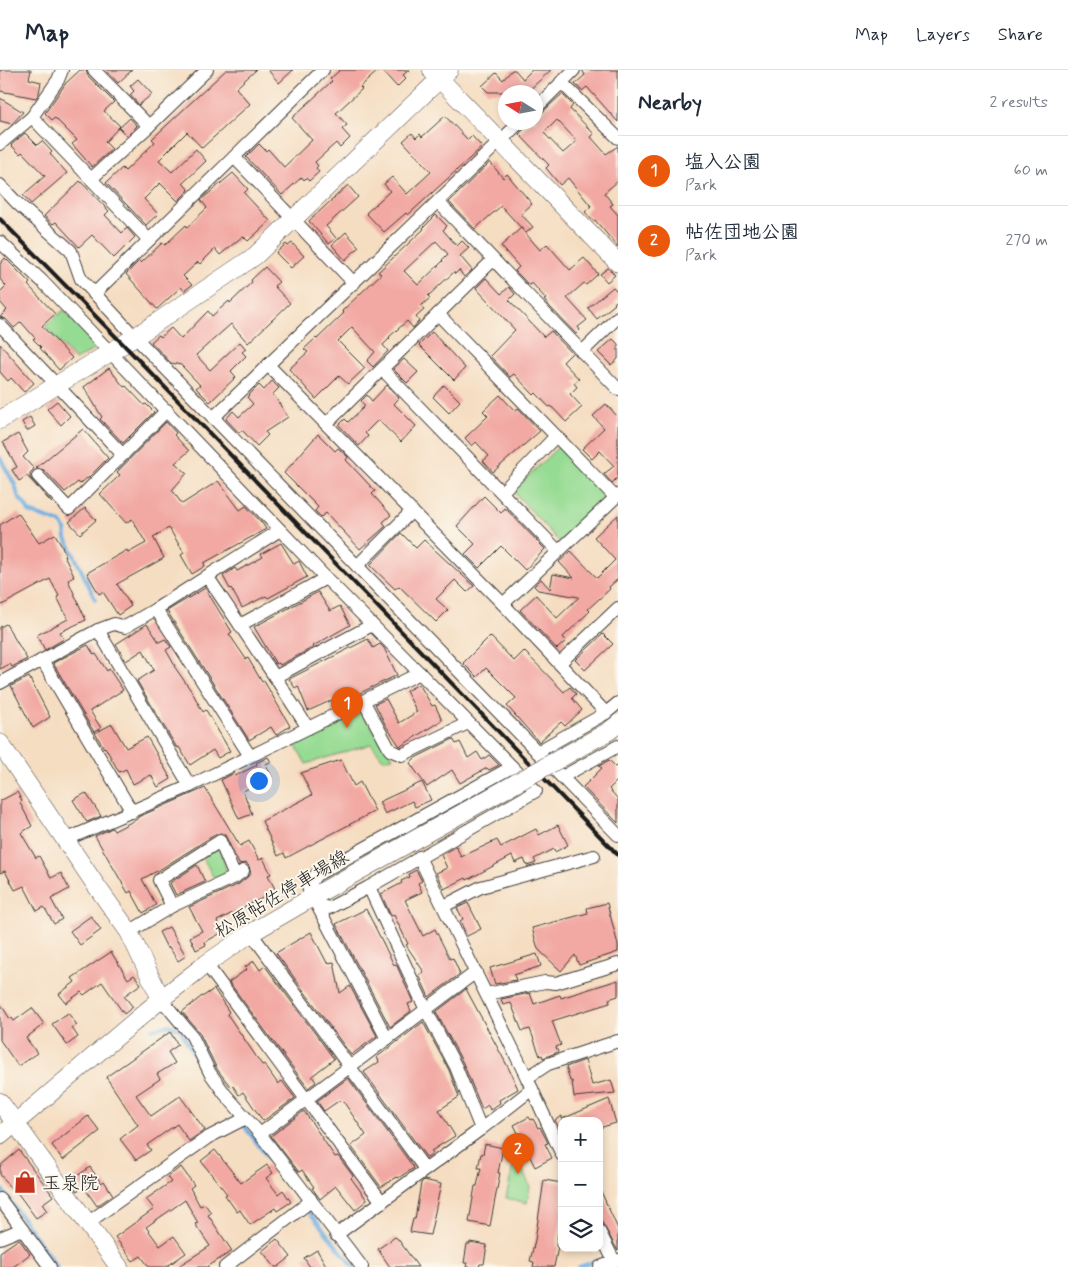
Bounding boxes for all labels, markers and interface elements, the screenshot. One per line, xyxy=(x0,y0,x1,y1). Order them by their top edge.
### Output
text: Map xyxy=(25,19,69,50)
text: Map xyxy=(855,23,888,47)
text: Layers xyxy=(916,23,970,47)
text: Share xyxy=(998,23,1043,47)
north arrow xyxy=(498,85,543,130)
text: Nearby xyxy=(638,89,702,117)
text: 2 results xyxy=(990,92,1048,113)
text: 塩入公園 xyxy=(685,150,761,175)
text: 1 xyxy=(650,160,658,181)
text: 60 m xyxy=(1014,160,1048,181)
text: Park xyxy=(685,175,717,196)
text: 帖佐団地公園 xyxy=(685,220,799,245)
text: 2 xyxy=(650,230,658,251)
text: 270 m xyxy=(1005,230,1048,251)
text: Park xyxy=(685,245,717,266)
pin: 1 xyxy=(331,687,363,728)
your location xyxy=(246,768,272,794)
street label: 松原帖佐停車場線 xyxy=(210,844,353,944)
map controls xyxy=(558,1117,603,1252)
button: + xyxy=(558,1117,603,1162)
pin: 2 xyxy=(502,1133,534,1174)
button: − xyxy=(558,1162,603,1207)
shop icon: 玉泉院 xyxy=(12,1169,38,1195)
place label: 玉泉院 xyxy=(42,1171,99,1196)
button: layers xyxy=(558,1207,603,1252)

